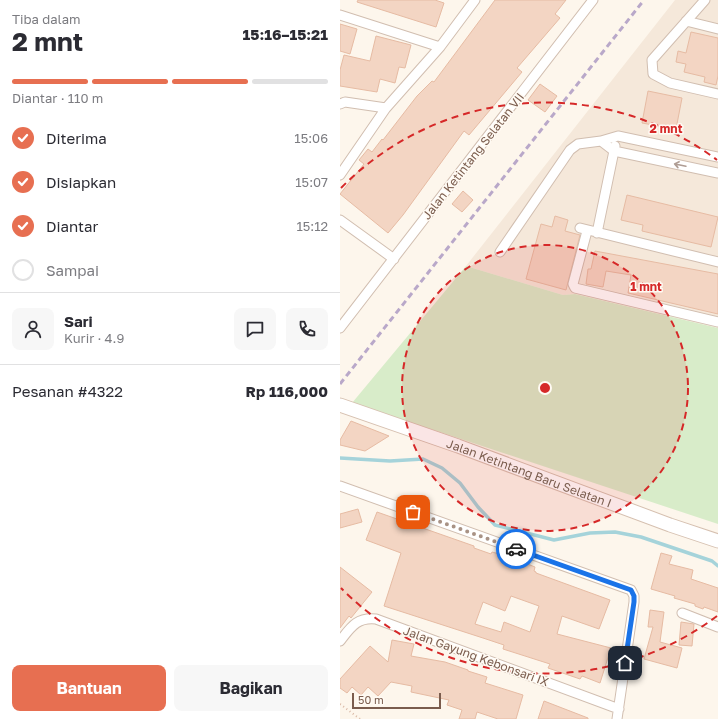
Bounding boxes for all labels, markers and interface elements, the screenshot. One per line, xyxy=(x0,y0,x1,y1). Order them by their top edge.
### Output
text: Tiba dalam xyxy=(12,11,80,27)
text: 15:16–15:21 xyxy=(243,25,328,43)
text: 2 mnt xyxy=(12,26,83,57)
text: Diantar · 110 m xyxy=(12,90,103,106)
street label: Jalan Ketintang Selatan VII xyxy=(419,90,527,222)
text: 2 mnt xyxy=(650,121,683,136)
icon: check xyxy=(12,127,34,149)
text: Diterima xyxy=(46,129,107,147)
text: 15:06 xyxy=(294,130,328,146)
one-way arrow xyxy=(674,161,687,169)
icon: check xyxy=(12,171,34,193)
text: Disiapkan xyxy=(46,173,116,191)
text: 15:07 xyxy=(295,174,328,190)
icon: check xyxy=(12,215,34,237)
text: Diantar xyxy=(46,217,98,235)
text: 15:12 xyxy=(296,218,328,234)
text: Sampai xyxy=(46,261,99,279)
text: 1 mnt xyxy=(630,279,662,294)
button: person xyxy=(12,308,54,350)
button: chat xyxy=(234,308,276,350)
button: phone xyxy=(286,308,328,350)
text: Sari xyxy=(64,312,93,330)
text: Kurir · 4.9 xyxy=(64,330,124,346)
centre of rings xyxy=(538,381,552,395)
text: Pesanan #4322 xyxy=(12,382,123,400)
text: Rp 116,000 xyxy=(246,382,328,400)
street label: Jalan Ketintang Baru Selatan I xyxy=(445,435,614,510)
pin xyxy=(396,495,430,529)
icon: bag xyxy=(402,501,424,523)
courier xyxy=(496,529,536,569)
icon: car xyxy=(505,538,527,560)
street label: Jalan Gayung Kebonsari IX xyxy=(401,623,551,689)
pin xyxy=(608,646,642,680)
icon: home xyxy=(614,652,636,674)
button: Bantuan xyxy=(12,665,166,711)
button: Bagikan xyxy=(174,665,328,711)
scale bar xyxy=(352,691,441,710)
text: 50 m xyxy=(358,693,384,706)

